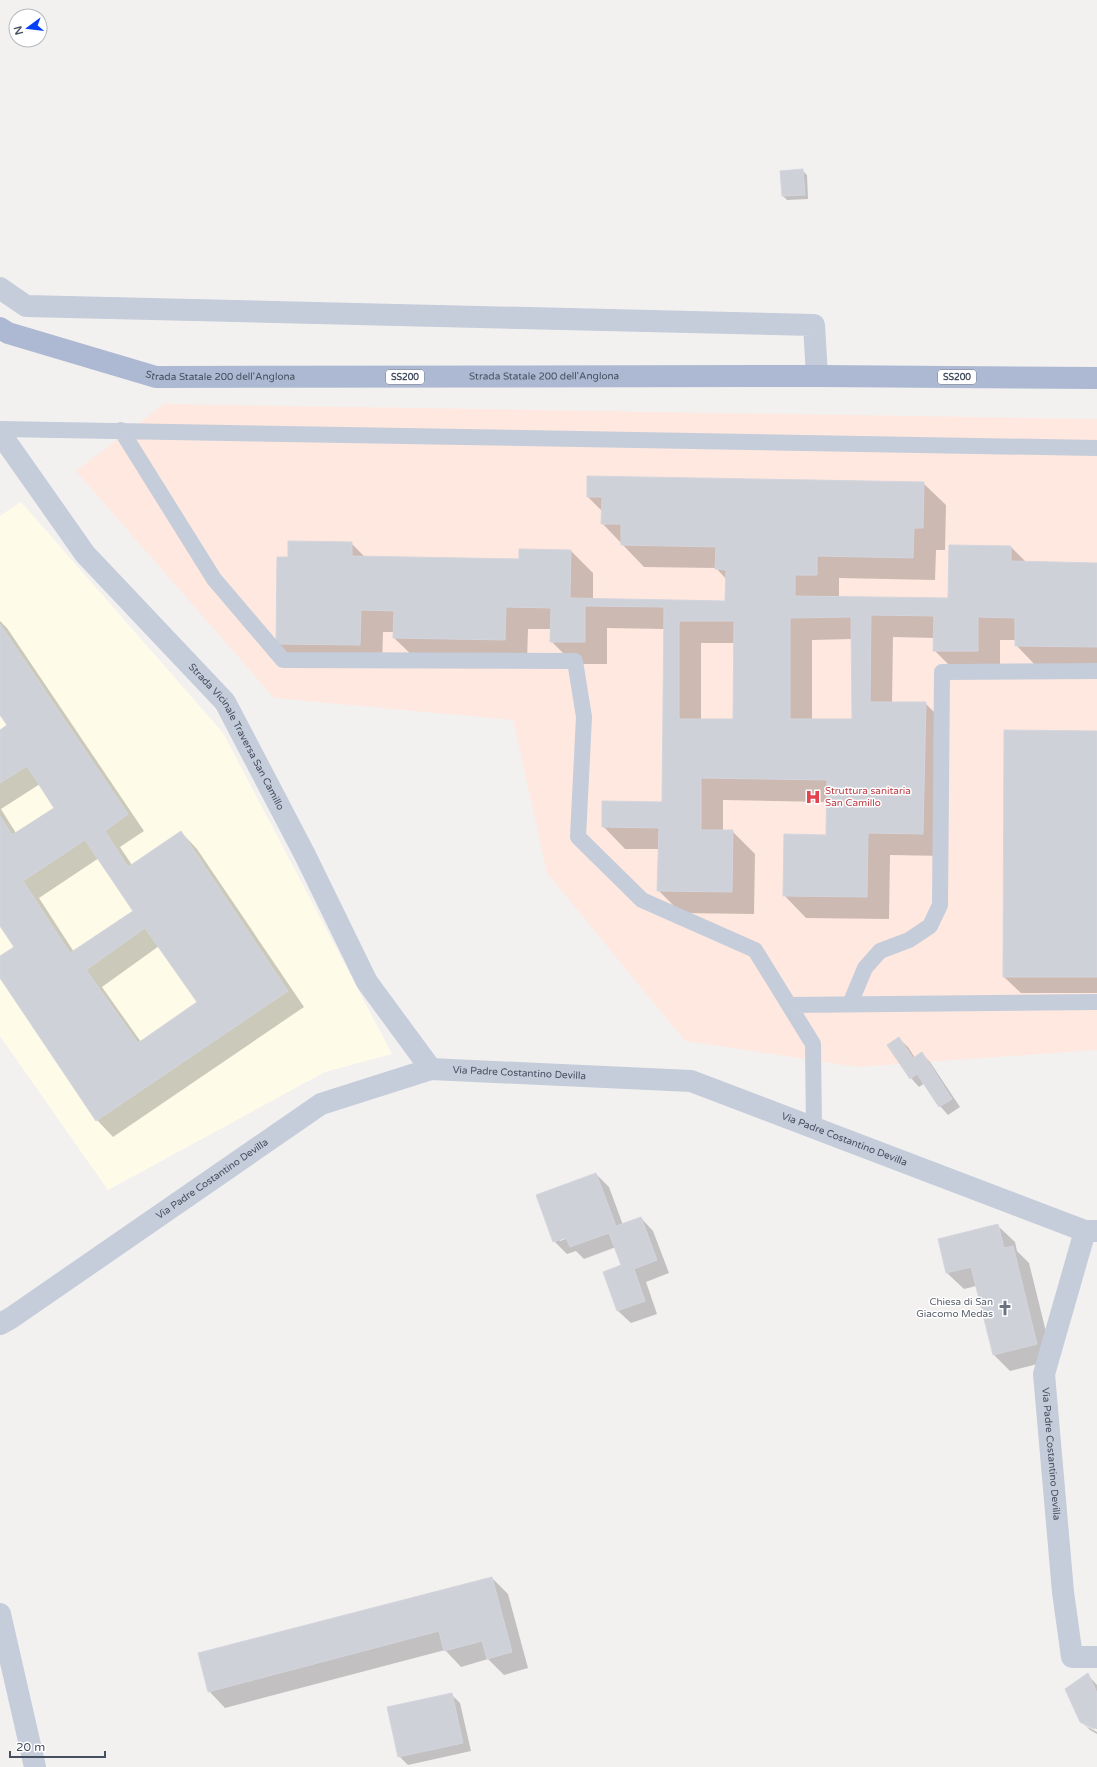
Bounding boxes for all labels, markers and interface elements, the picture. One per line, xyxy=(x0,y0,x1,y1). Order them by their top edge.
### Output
north arrow xyxy=(8,8,48,48)
text: N xyxy=(11,25,26,36)
street label: Strada Statale 200 dell'Anglona xyxy=(144,368,295,383)
road number: SS200 xyxy=(386,370,424,384)
street label: Strada Statale 200 dell'Anglona xyxy=(469,370,619,383)
road number: SS200 xyxy=(938,370,976,384)
street label: Strada Vicinale Traversa San Camillo xyxy=(186,661,287,812)
place label: Struttura sanitaria San Camillo xyxy=(825,785,911,809)
hospital icon: Struttura sanitaria San Camillo xyxy=(804,788,822,806)
street label: Via Padre Costantino Devilla xyxy=(452,1064,586,1082)
street label: Via Padre Costantino Devilla xyxy=(780,1110,909,1169)
street label: Via Padre Costantino Devilla xyxy=(154,1136,271,1222)
place label: Chiesa di San Giacomo Medas xyxy=(916,1296,993,1320)
church icon: Chiesa di San Giacomo Medas xyxy=(996,1299,1014,1317)
street label: Via Padre Costantino Devilla xyxy=(1039,1387,1063,1521)
scale bar xyxy=(10,1733,105,1759)
text: 20 m xyxy=(16,1740,45,1754)

